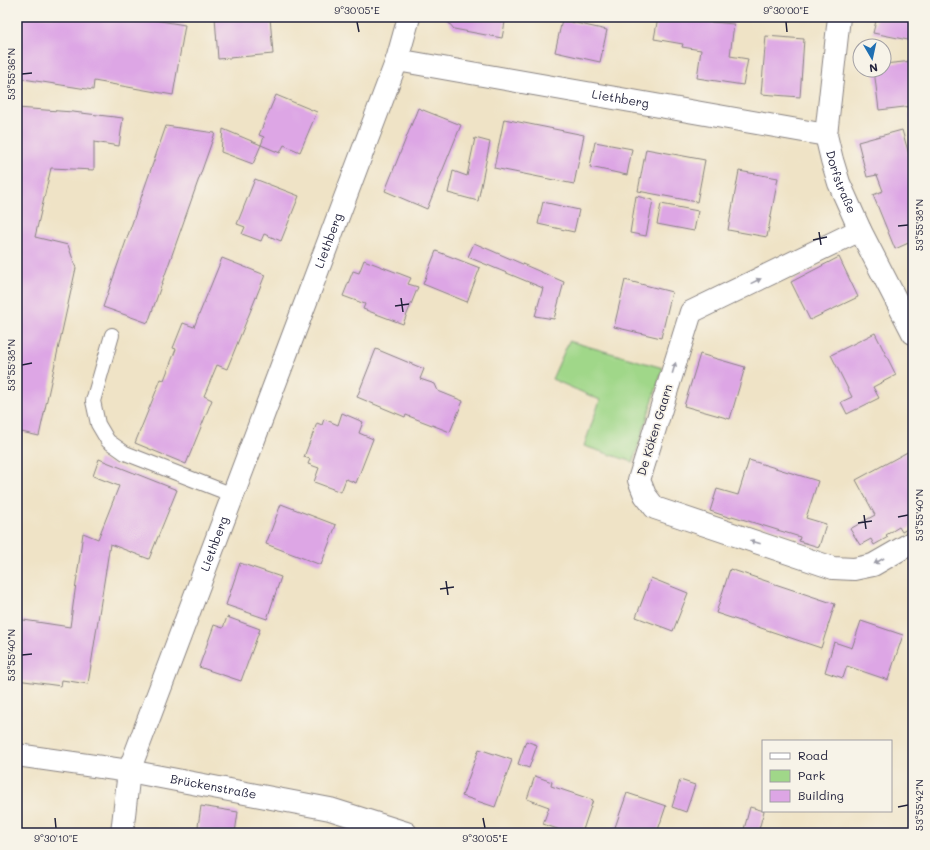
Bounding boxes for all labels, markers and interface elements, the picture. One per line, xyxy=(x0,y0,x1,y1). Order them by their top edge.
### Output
text: 9°30'05"E xyxy=(334,3,380,17)
text: 9°30'00"E xyxy=(763,3,809,17)
north arrow xyxy=(852,38,892,78)
text: 53°55'36"N xyxy=(4,48,18,100)
text: N xyxy=(868,60,879,76)
street label: Liethberg xyxy=(591,85,650,111)
street label: Dorfstraße xyxy=(823,149,860,215)
text: 53°55'38"N xyxy=(912,199,926,251)
street label: Liethberg xyxy=(310,211,346,270)
one-way arrow xyxy=(750,278,761,284)
text: 53°55'38"N xyxy=(4,339,18,391)
one-way arrow xyxy=(671,361,677,373)
street label: De Köken Gaarn xyxy=(633,382,676,477)
text: 53°55'40"N xyxy=(912,489,926,541)
street label: Liethberg xyxy=(196,514,231,573)
one-way arrow xyxy=(749,538,761,544)
one-way arrow xyxy=(873,558,885,564)
text: 53°55'40"N xyxy=(4,629,18,681)
legend xyxy=(762,740,892,812)
text: Road xyxy=(798,747,828,763)
text: Park xyxy=(798,767,825,783)
street label: Brückenstraße xyxy=(169,770,258,802)
text: 53°55'42"N xyxy=(912,779,926,831)
text: Building xyxy=(798,787,844,803)
text: 9°30'10"E xyxy=(34,831,78,845)
text: 9°30'05"E xyxy=(462,831,508,845)

